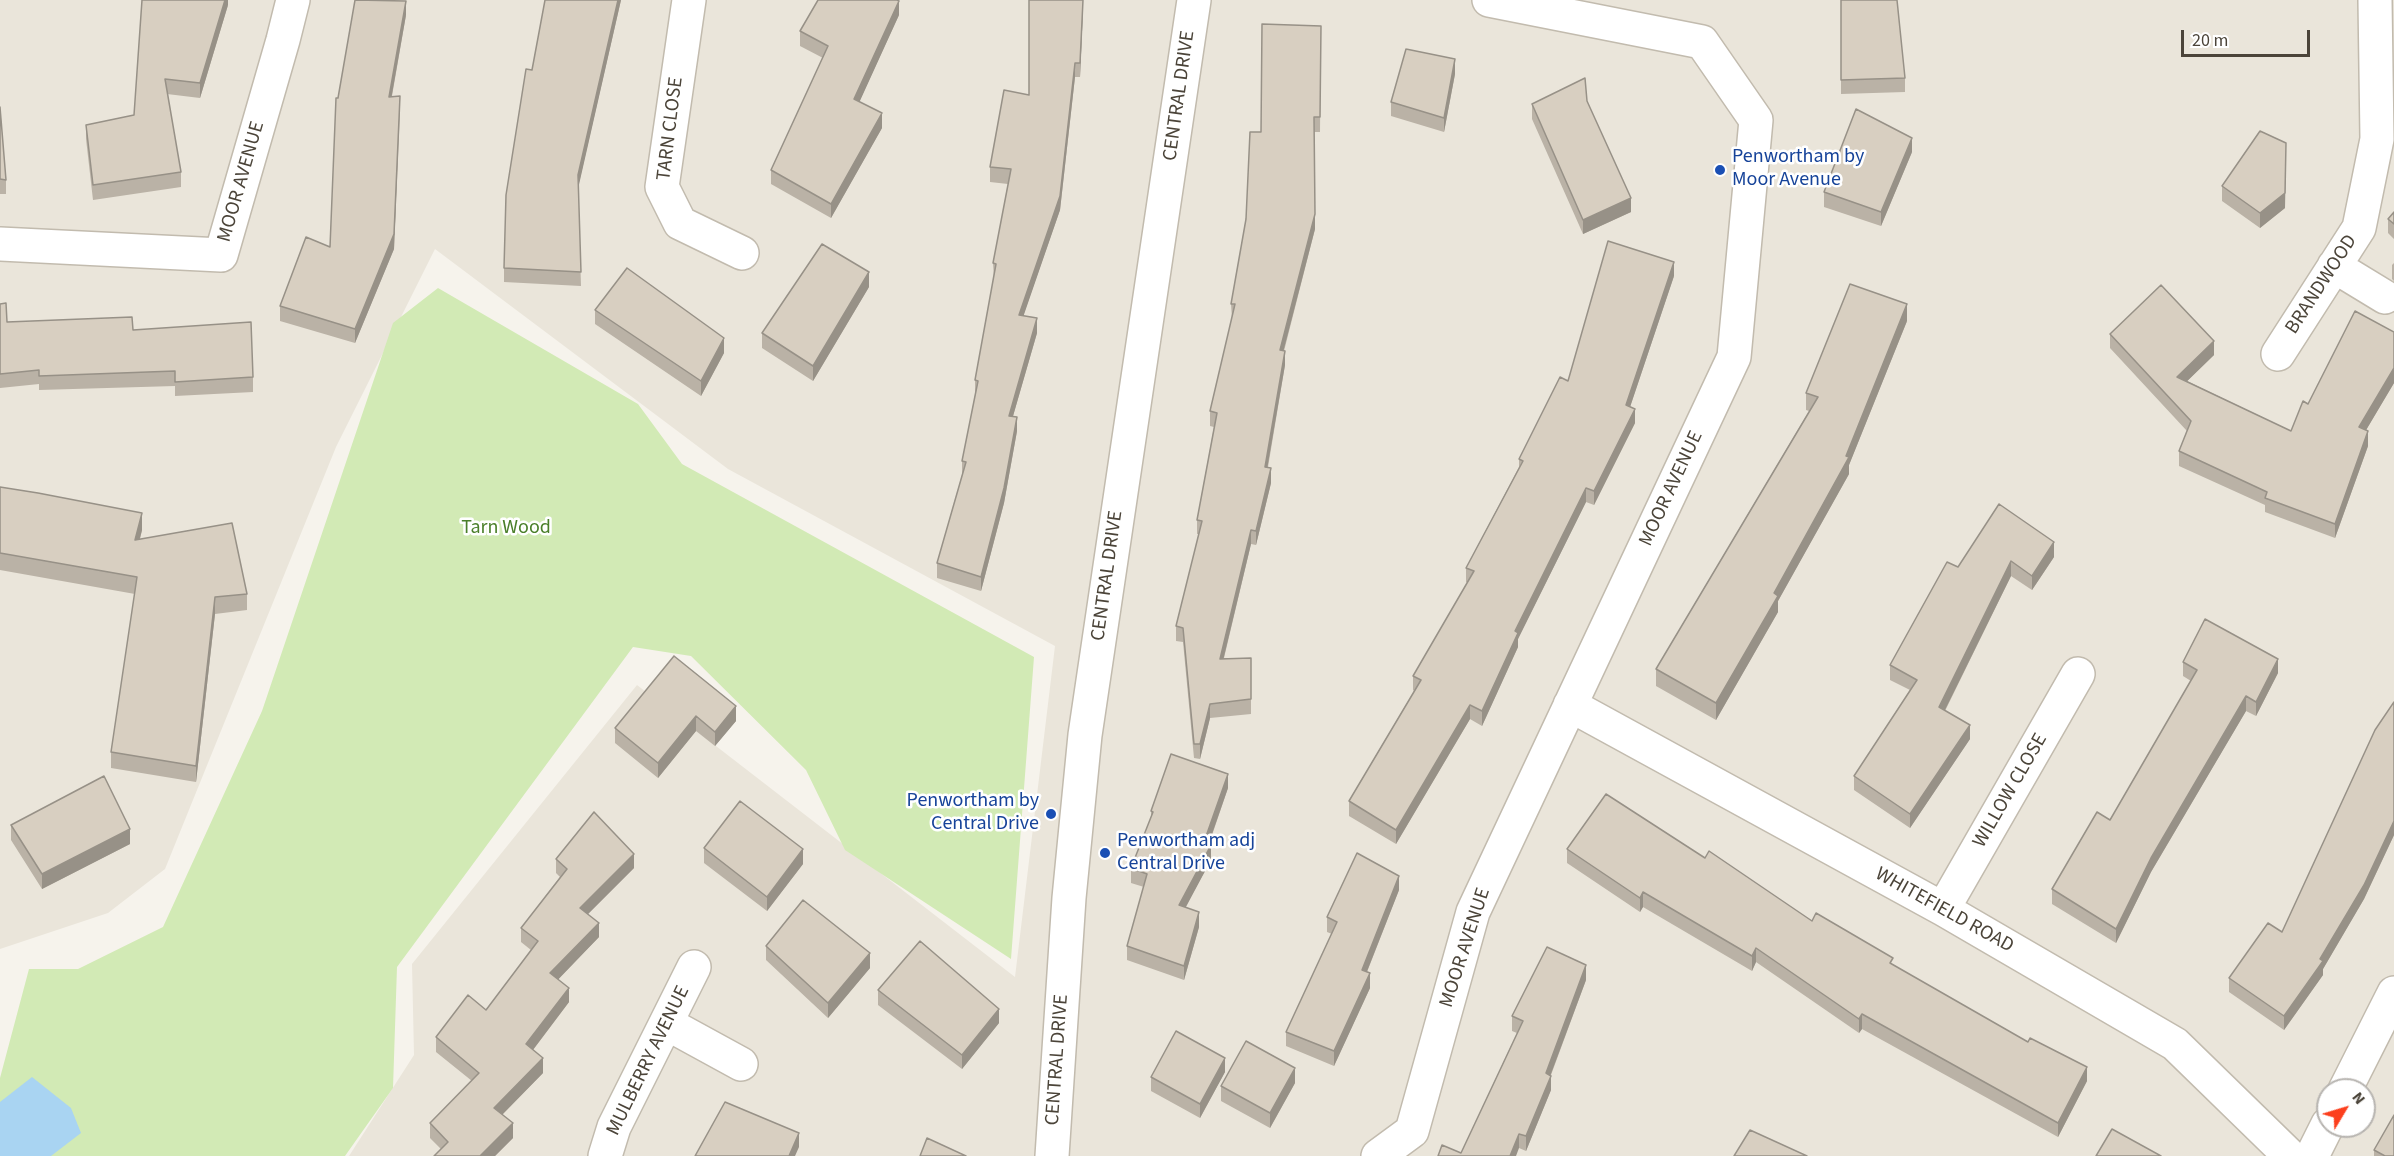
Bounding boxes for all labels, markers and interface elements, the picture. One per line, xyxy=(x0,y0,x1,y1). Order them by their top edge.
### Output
scale bar xyxy=(2184,18,2313,56)
text: 20 m xyxy=(2192,28,2228,53)
street label: CENTRAL DRIVE xyxy=(1159,29,1201,163)
street label: TARN CLOSE xyxy=(653,76,689,182)
street label: MOOR AVENUE xyxy=(213,119,271,245)
place label: Penwortham by Moor Avenue xyxy=(1732,146,1864,193)
marker: Penwortham by Moor Avenue xyxy=(1713,163,1727,177)
street label: BRANDWOOD xyxy=(2281,231,2363,339)
street label: MOOR AVENUE xyxy=(1635,428,1709,550)
street label: CENTRAL DRIVE xyxy=(1087,509,1129,643)
park label: Tarn Wood xyxy=(461,517,551,541)
street label: WILLOW CLOSE xyxy=(1969,730,2053,852)
place label: Penwortham by Central Drive xyxy=(907,790,1039,837)
marker: Penwortham by Central Drive xyxy=(1044,807,1058,821)
place label: Penwortham adj Central Drive xyxy=(1117,830,1255,877)
marker: Penwortham adj Central Drive xyxy=(1098,846,1112,860)
street label: WHITEFIELD ROAD xyxy=(1871,863,2017,959)
street label: MOOR AVENUE xyxy=(1435,885,1497,1011)
street label: MULBERRY AVENUE xyxy=(602,982,696,1140)
street label: CENTRAL DRIVE xyxy=(1041,994,1075,1126)
north arrow xyxy=(2316,1078,2376,1138)
text: N xyxy=(2347,1087,2371,1109)

